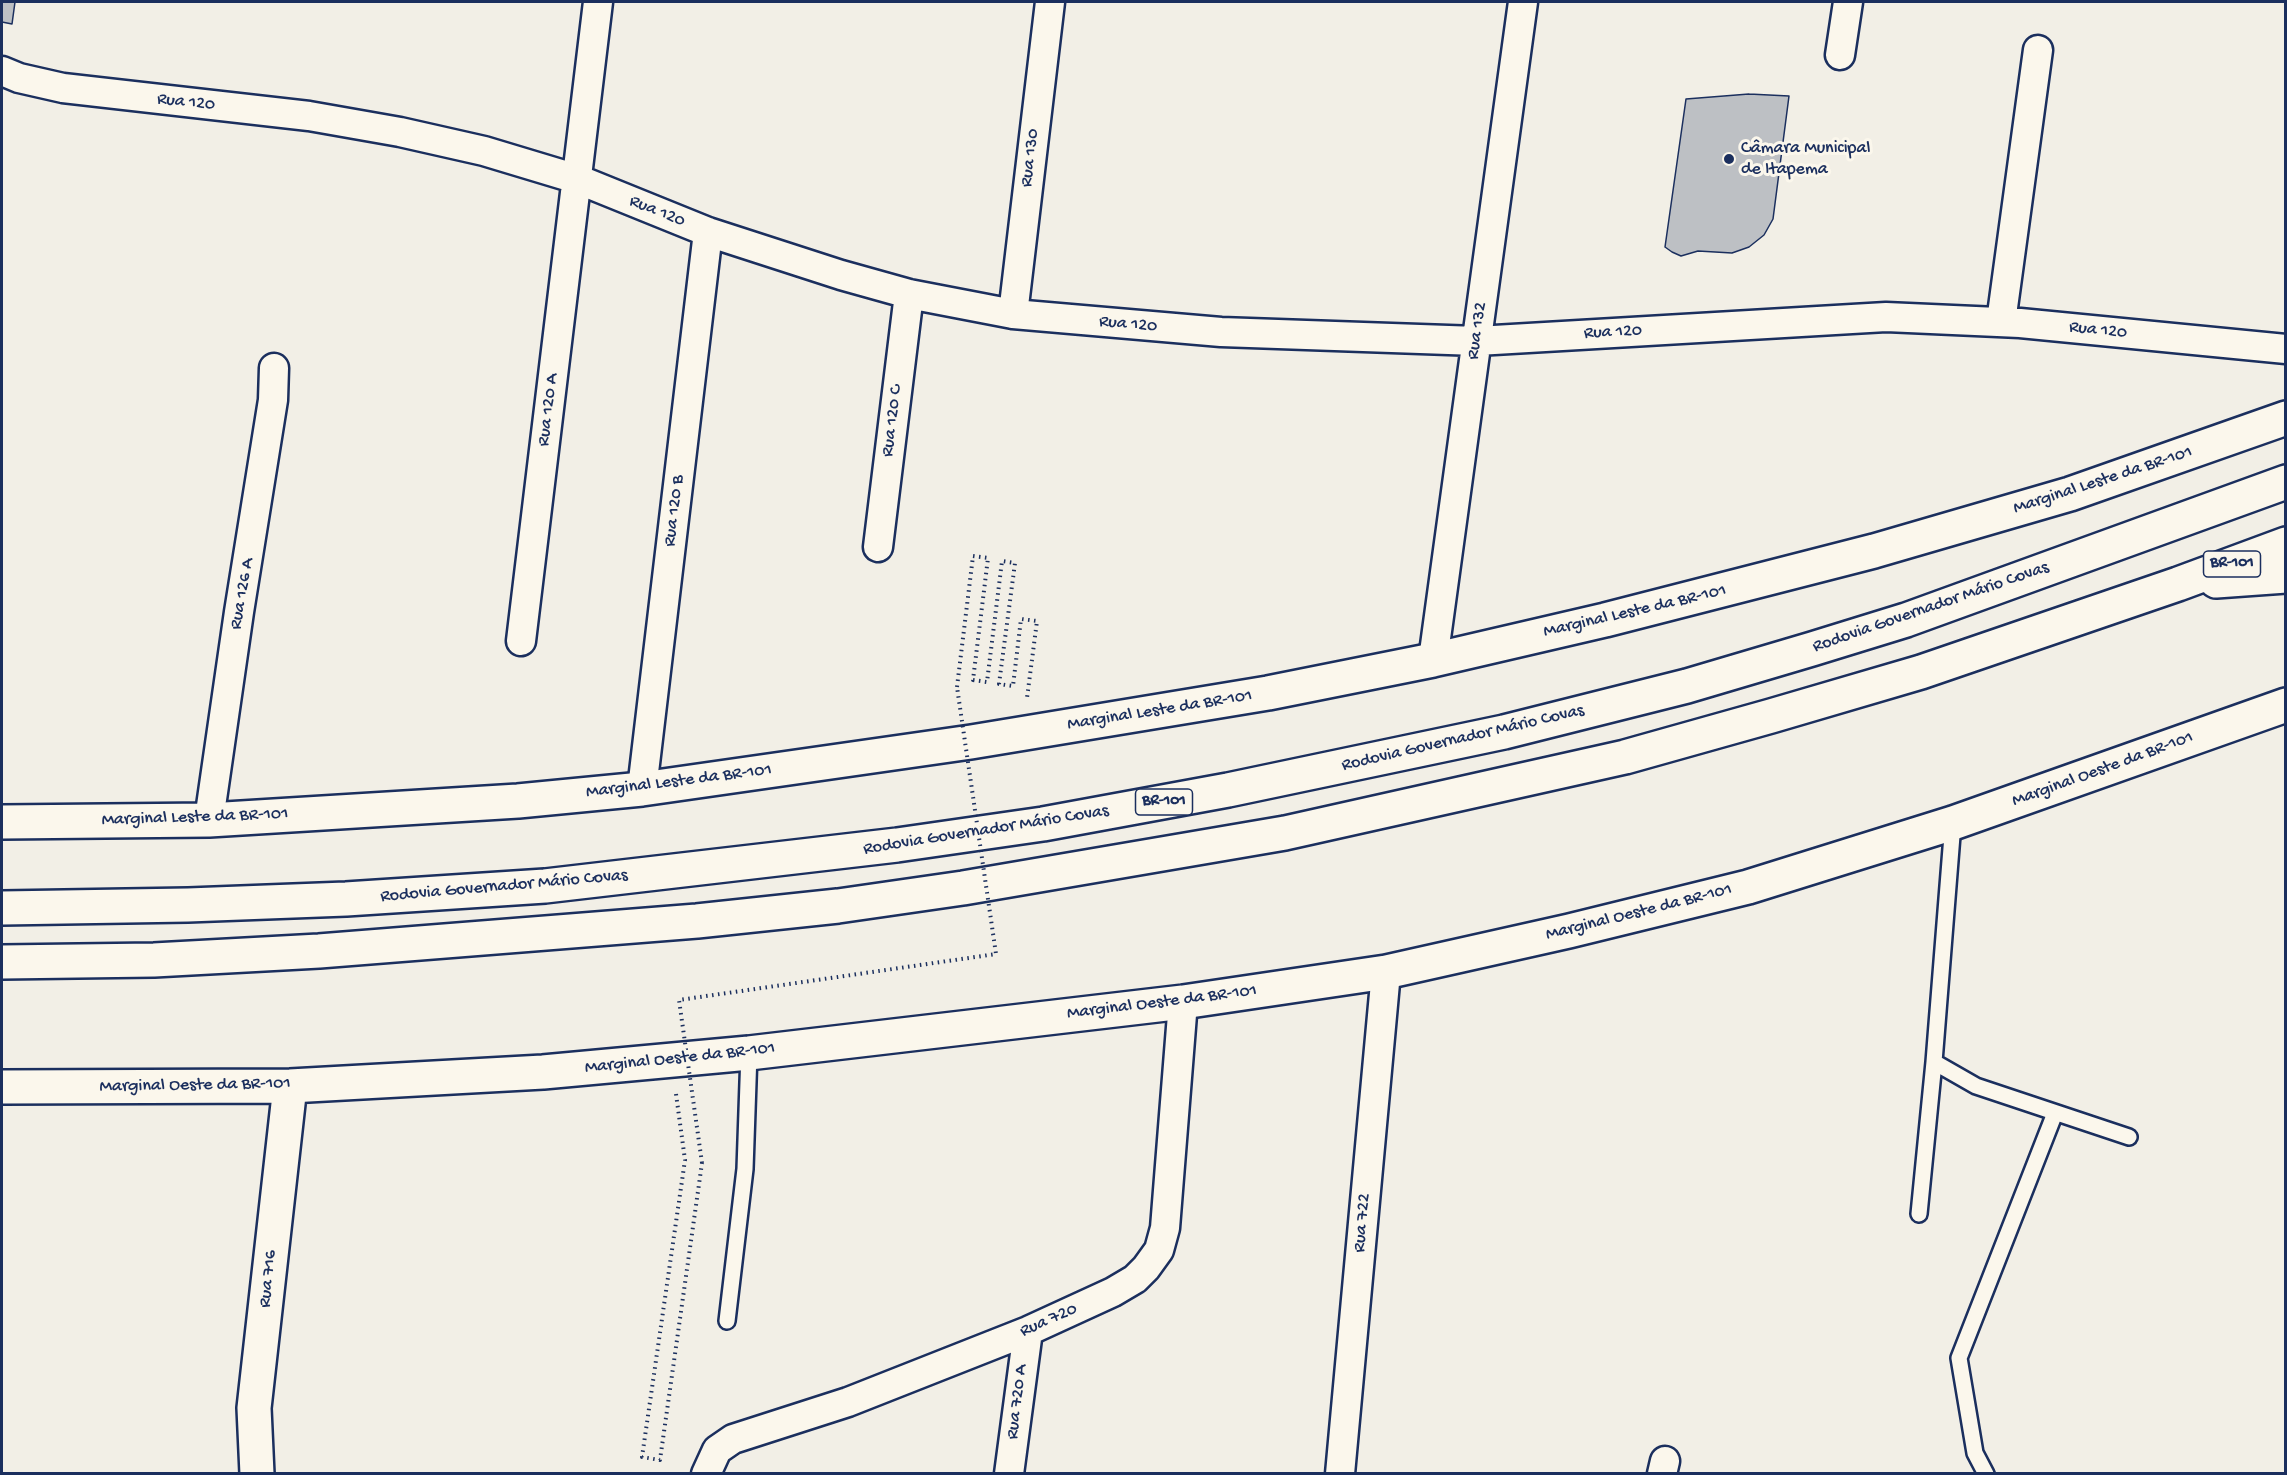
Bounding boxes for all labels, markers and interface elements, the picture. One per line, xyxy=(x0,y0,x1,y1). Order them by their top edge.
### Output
street label: Rua 120 xyxy=(156,89,216,117)
street label: Rua 130 xyxy=(1017,127,1045,189)
place label: Câmara Municipal de Itapema xyxy=(1741,138,1870,180)
marker: Câmara Municipal de Itapema xyxy=(1722,152,1736,166)
street label: Rua 120 xyxy=(626,191,688,233)
street label: Rua 132 xyxy=(1463,301,1493,361)
street label: Rua 120 xyxy=(1098,312,1158,338)
street label: Rua 120 xyxy=(2068,317,2128,345)
street label: Rua 120 xyxy=(1583,321,1643,345)
street label: Rua 120 A xyxy=(534,372,564,448)
street label: Rua 120 C xyxy=(878,384,908,458)
street label: Marginal Leste da BR-101 xyxy=(2011,442,2195,520)
street label: Rua 120 B xyxy=(660,474,690,548)
road number: BR-101 xyxy=(2204,551,2260,577)
street label: Rua 126 A xyxy=(226,557,260,631)
street label: Rodovia Governador Mário Covas xyxy=(1810,557,2052,659)
street label: Marginal Leste da BR-101 xyxy=(1541,580,1729,644)
street label: Marginal Leste da BR-101 xyxy=(1066,686,1254,736)
street label: Rodovia Governador Mário Covas xyxy=(1340,701,1586,777)
street label: Marginal Oeste da BR-101 xyxy=(2009,727,2197,813)
street label: Marginal Leste da BR-101 xyxy=(585,760,773,804)
road number: BR-101 xyxy=(1136,789,1192,815)
street label: Rodovia Governador Mário Covas xyxy=(862,801,1110,861)
street label: Marginal Leste da BR-101 xyxy=(101,804,289,832)
street label: Rodovia Governador Mário Covas xyxy=(379,865,629,909)
street label: Marginal Oeste da BR-101 xyxy=(1544,879,1734,947)
street label: Marginal Oeste da BR-101 xyxy=(1066,981,1258,1025)
street label: Marginal Oeste da BR-101 xyxy=(584,1038,776,1080)
street label: Marginal Oeste da BR-101 xyxy=(99,1074,291,1098)
street label: Rua 722 xyxy=(1350,1193,1376,1253)
street label: Rua 716 xyxy=(255,1249,283,1309)
street label: Rua 720 xyxy=(1017,1299,1081,1343)
street label: Rua 720 A xyxy=(1003,1363,1033,1441)

